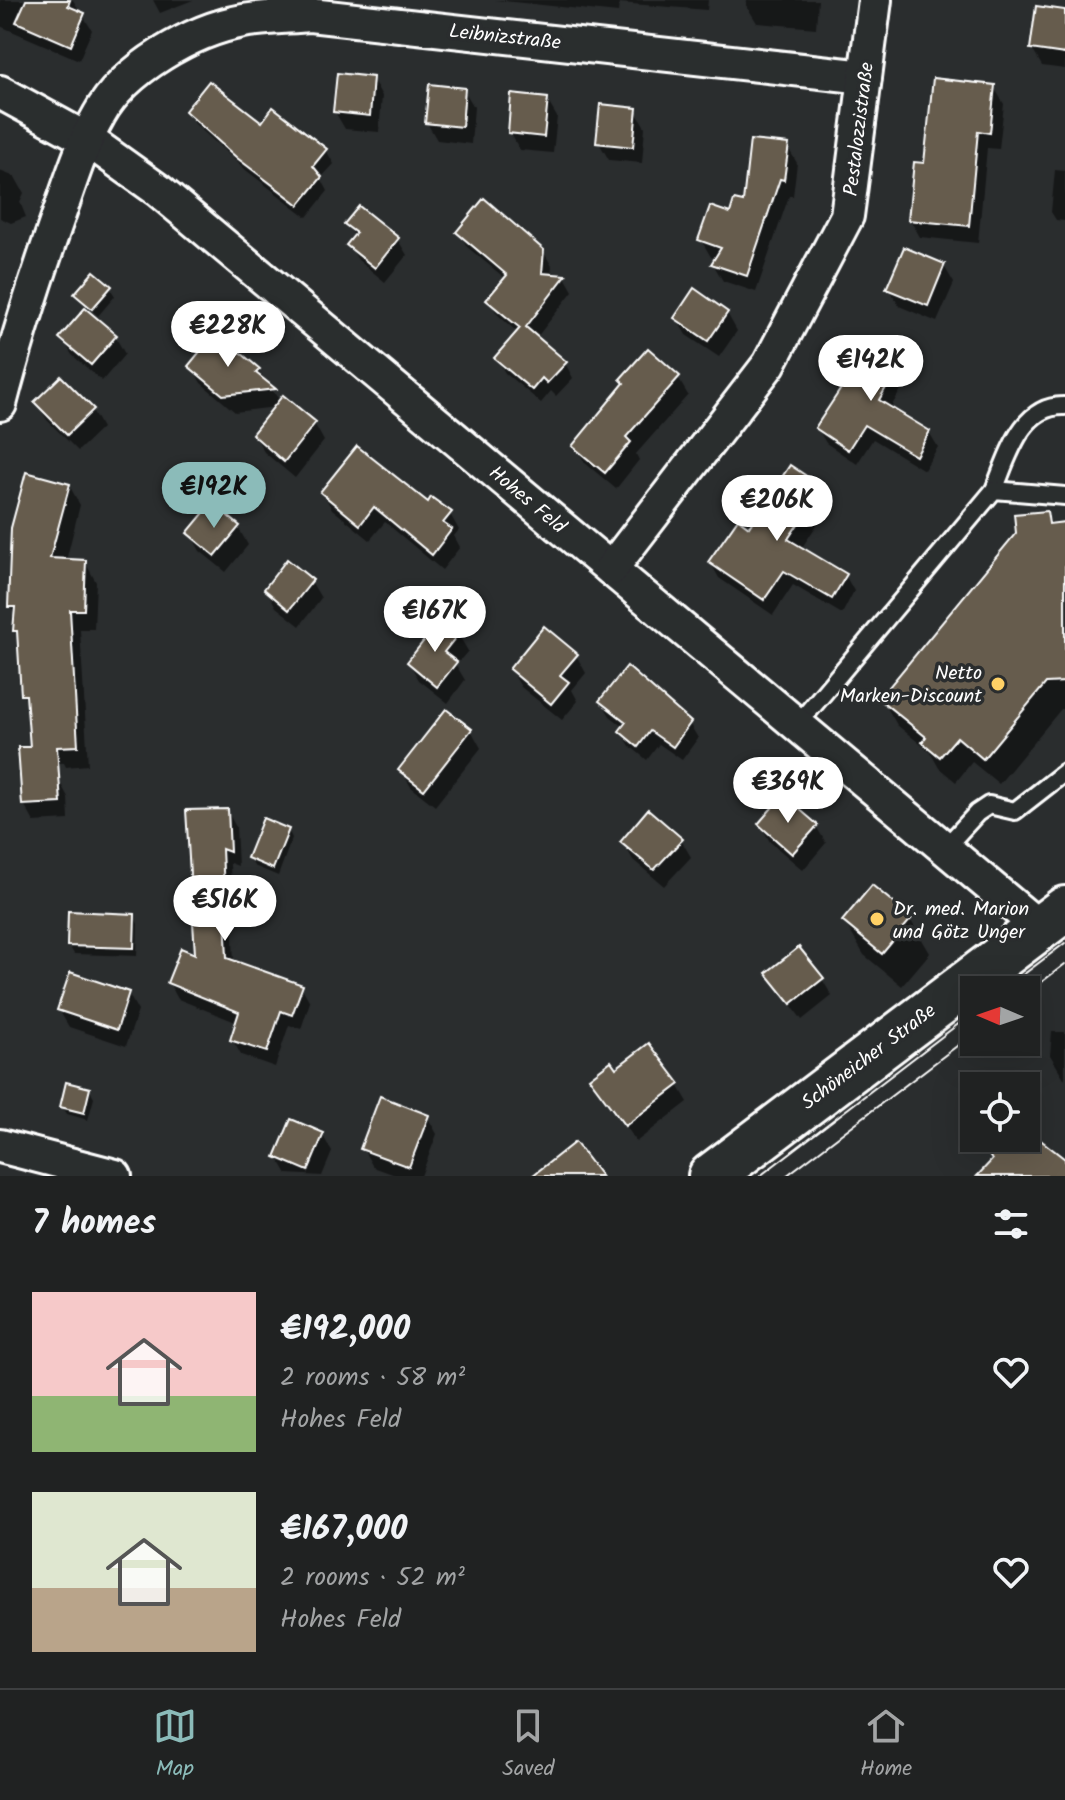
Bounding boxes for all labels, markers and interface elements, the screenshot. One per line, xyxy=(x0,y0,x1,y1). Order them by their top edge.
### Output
street label: Leibnizstraße xyxy=(447,16,562,60)
street label: Pestalozzistraße xyxy=(836,60,884,198)
pin: €228K xyxy=(172,301,284,369)
text: €228K xyxy=(189,306,267,348)
pin: €142K xyxy=(815,335,927,403)
text: €142K xyxy=(836,340,906,382)
street label: Hohes Feld xyxy=(481,458,573,543)
pin: €192K xyxy=(158,462,270,530)
text: €192K xyxy=(180,467,248,509)
pin: €206K xyxy=(721,475,833,543)
text: €206K xyxy=(740,480,814,522)
pin: €167K xyxy=(379,586,491,654)
text: €167K xyxy=(402,591,468,633)
place label: Netto Marken-Discount xyxy=(840,658,982,713)
marker: Netto Marken-Discount xyxy=(989,675,1007,693)
pin: €369K xyxy=(732,757,844,825)
text: €369K xyxy=(751,762,825,804)
pin: €516K xyxy=(169,875,281,943)
text: €516K xyxy=(191,880,259,922)
place label: Dr. med. Marion und Götz Unger xyxy=(893,894,1029,949)
marker: Dr. med. Marion und Götz Unger xyxy=(868,910,886,928)
north arrow xyxy=(960,976,1040,1056)
map controls xyxy=(960,976,1040,1152)
street label: Schöneicher Straße xyxy=(795,996,944,1119)
button: locate xyxy=(960,1072,1040,1152)
text: 7 homes xyxy=(32,1197,156,1251)
icon: filters xyxy=(989,1202,1033,1246)
text: €192,000 xyxy=(280,1303,410,1357)
icon: home xyxy=(96,1324,192,1420)
icon: heart xyxy=(989,1350,1033,1394)
text: 2 rooms · 58 m² xyxy=(280,1357,465,1399)
text: Hohes Feld xyxy=(280,1399,401,1441)
text: €167,000 xyxy=(280,1503,408,1557)
icon: home xyxy=(96,1524,192,1620)
icon: heart xyxy=(989,1550,1033,1594)
text: 2 rooms · 52 m² xyxy=(280,1557,465,1599)
text: Hohes Feld xyxy=(280,1599,401,1641)
tab: Map xyxy=(153,1704,197,1787)
tab: Saved xyxy=(502,1704,555,1787)
tab: Home xyxy=(860,1704,912,1787)

